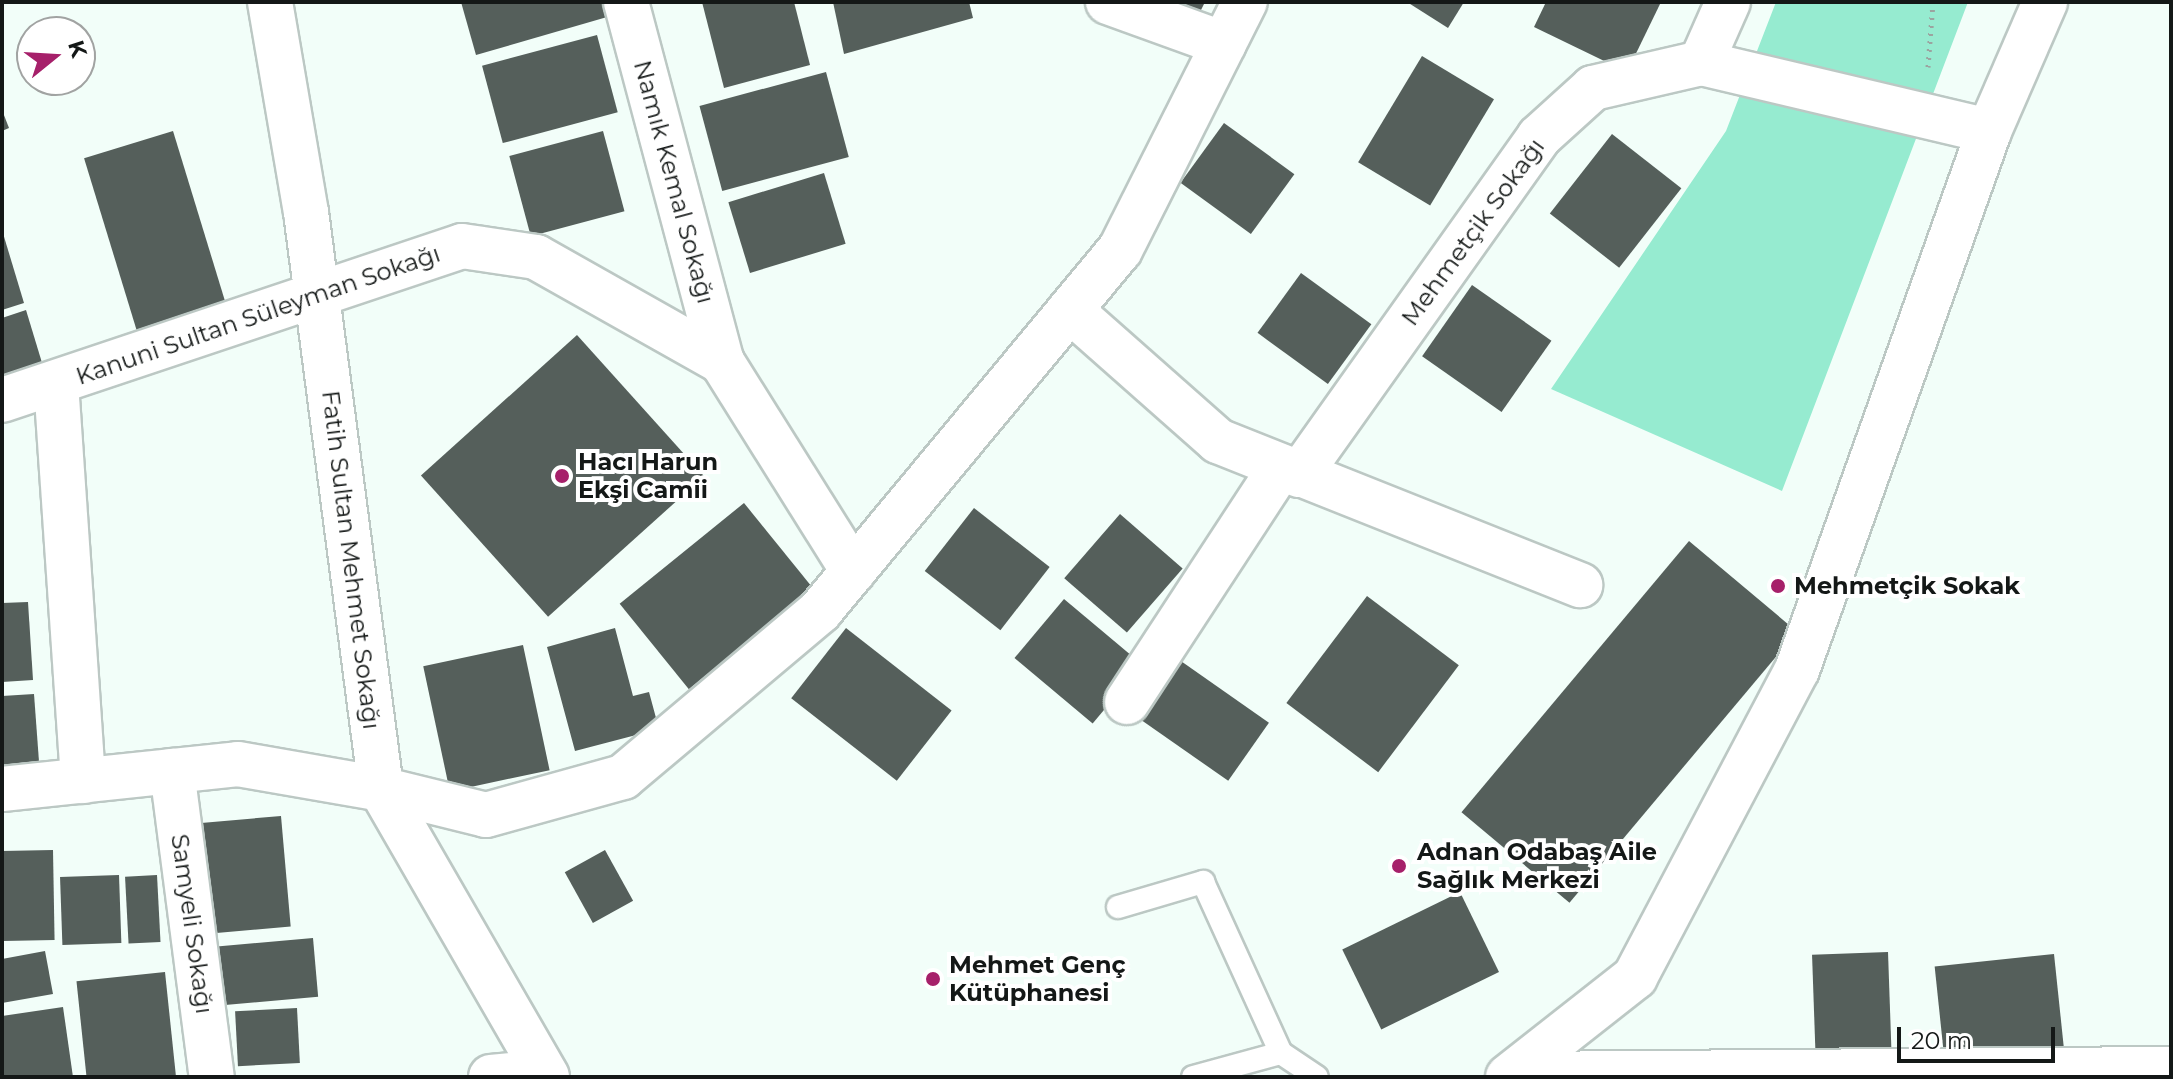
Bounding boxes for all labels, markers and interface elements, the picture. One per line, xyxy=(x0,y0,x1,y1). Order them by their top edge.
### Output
north arrow xyxy=(16,16,96,96)
text: K xyxy=(62,37,93,61)
street label: Namık Kemal Sokağı xyxy=(628,57,720,307)
street label: Mehmetçik Sokağı xyxy=(1395,133,1551,331)
street label: Kanuni Sultan Süleyman Sokağı xyxy=(72,239,444,391)
street label: Fatih Sultan Mehmet Sokağı xyxy=(316,389,386,731)
place label: Hacı Harun Ekşi Camii xyxy=(578,448,718,504)
marker: Hacı Harun Ekşi Camii xyxy=(553,467,571,485)
place label: Mehmetçik Sokak xyxy=(1794,572,2020,600)
marker: Mehmetçik Sokak xyxy=(1769,577,1787,595)
street label: Samyeli Sokağı xyxy=(165,832,219,1016)
place label: Adnan Odabaş Aile Sağlık Merkezi xyxy=(1417,838,1657,894)
marker: Adnan Odabaş Aile Sağlık Merkezi xyxy=(1388,855,1410,877)
place label: Mehmet Genç Kütüphanesi xyxy=(949,951,1126,1007)
marker: Mehmet Genç Kütüphanesi xyxy=(924,970,942,988)
scale bar xyxy=(1901,1011,2059,1061)
text: 20 m xyxy=(1911,1026,1972,1055)

